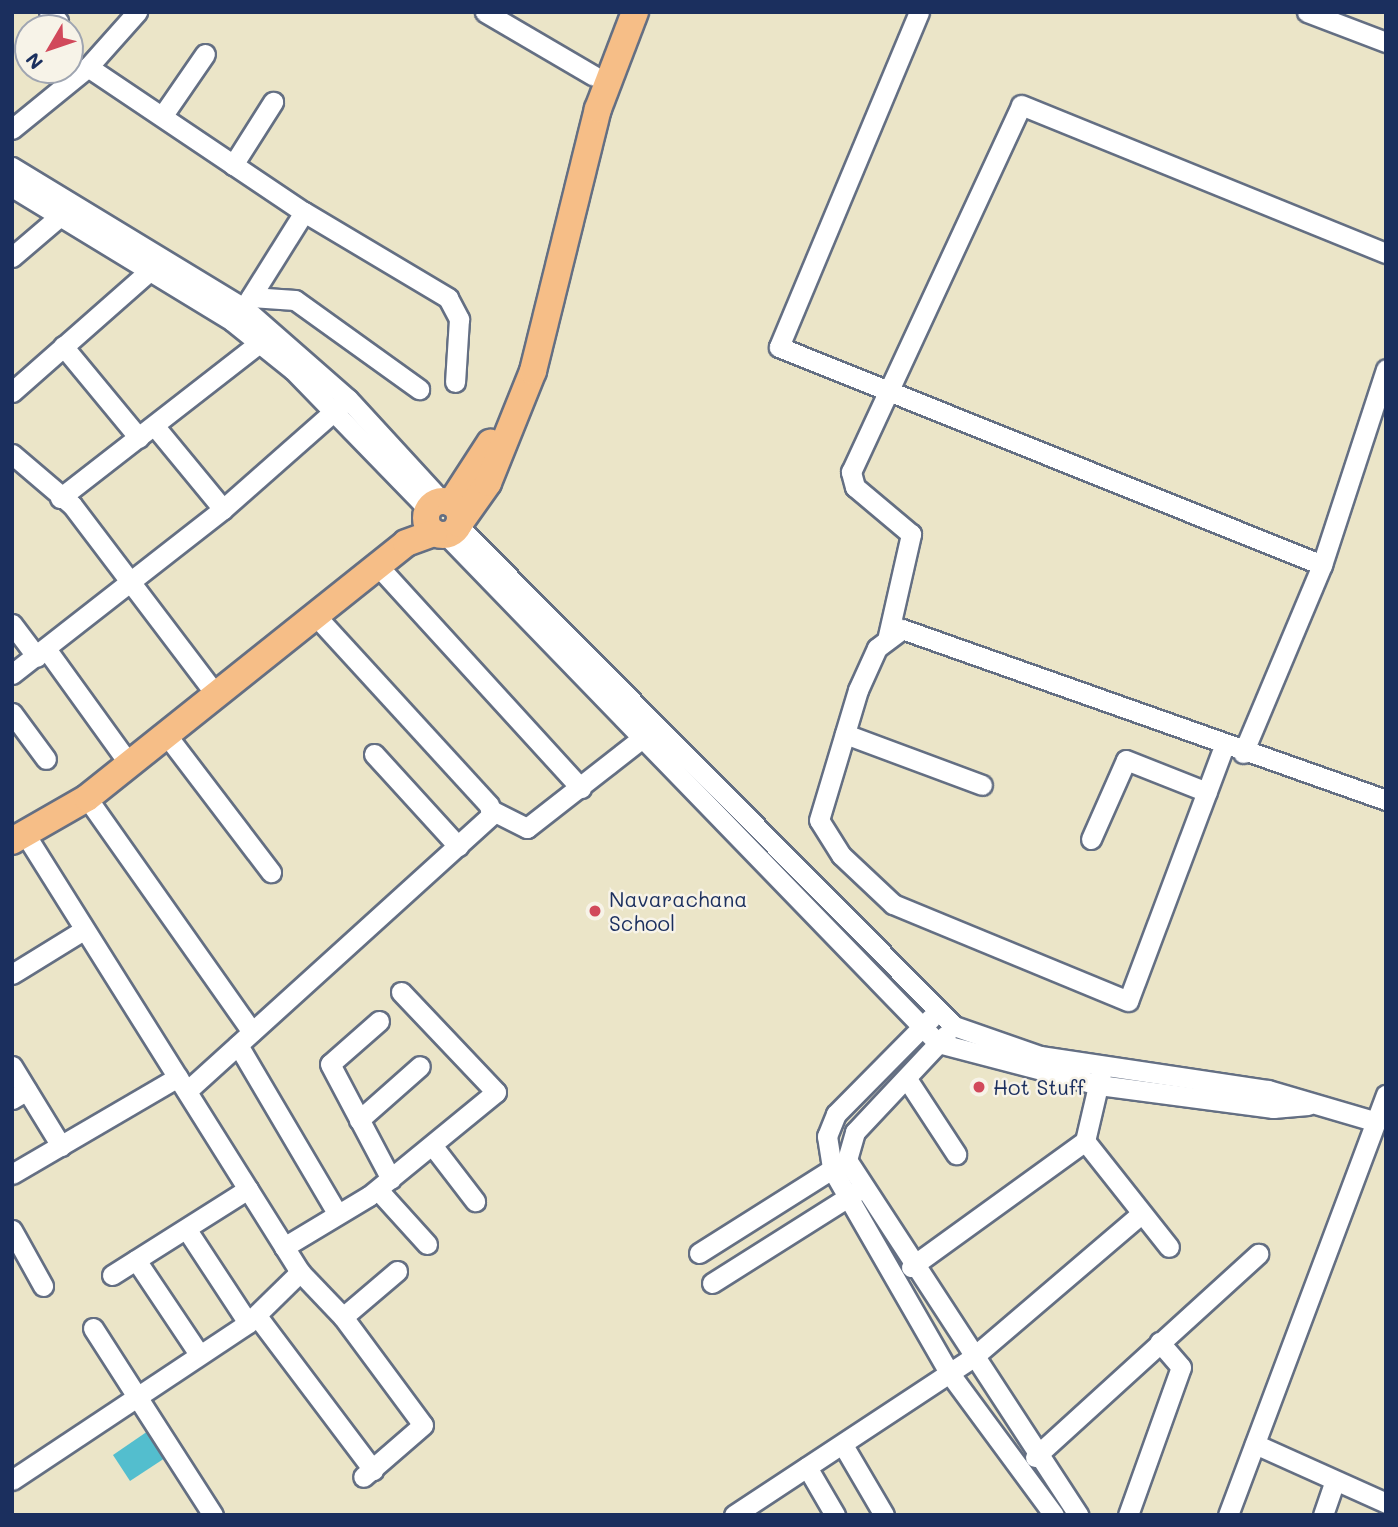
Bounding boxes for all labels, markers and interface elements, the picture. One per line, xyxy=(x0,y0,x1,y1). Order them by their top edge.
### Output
north arrow xyxy=(14,14,84,84)
text: N xyxy=(20,48,48,75)
place label: Navarachana School xyxy=(609,886,747,936)
marker: Navarachana School xyxy=(587,903,603,919)
place label: Hot Stuff xyxy=(993,1074,1085,1100)
marker: Hot Stuff xyxy=(971,1079,987,1095)

